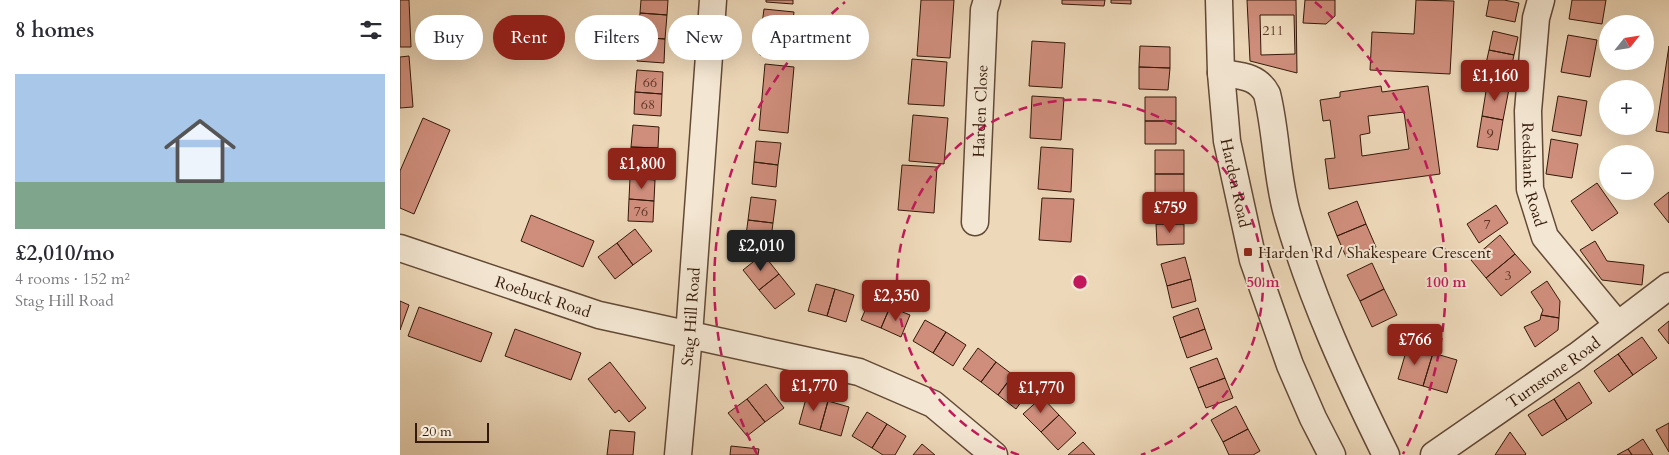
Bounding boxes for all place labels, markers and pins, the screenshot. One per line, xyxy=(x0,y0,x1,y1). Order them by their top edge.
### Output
pin: £1,160 xyxy=(1454,59,1536,102)
pin: £1,800 xyxy=(601,148,683,190)
pin: £759 xyxy=(1140,192,1200,234)
pin: £2,010 xyxy=(720,230,802,272)
place label: Harden Rd / Shakespeare Crescent xyxy=(1258,242,1491,264)
marker: Harden Rd / Shakespeare Crescent xyxy=(1242,246,1254,258)
centre of rings xyxy=(1071,273,1089,291)
pin: £2,350 xyxy=(855,280,937,322)
pin: £766 xyxy=(1385,324,1445,366)
pin: £1,770 xyxy=(773,370,855,412)
pin: £1,770 xyxy=(1000,372,1082,414)

